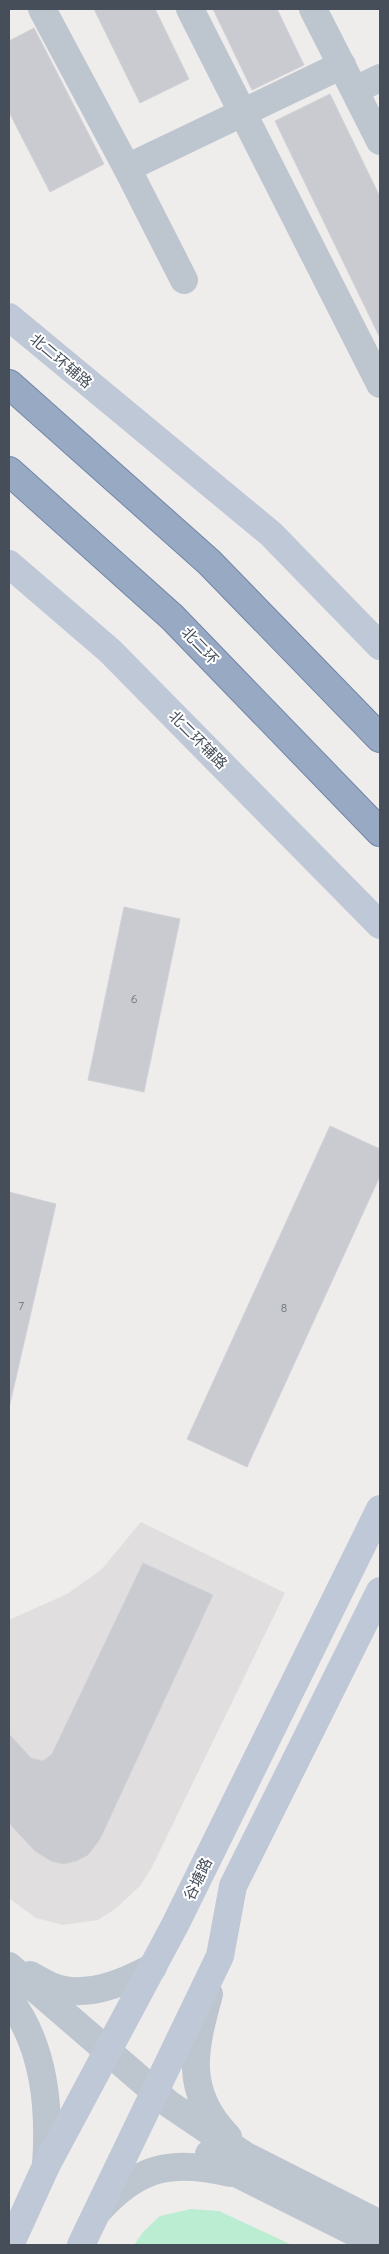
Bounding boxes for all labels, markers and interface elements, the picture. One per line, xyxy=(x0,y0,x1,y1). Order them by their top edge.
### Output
street label: 北二环辅路 xyxy=(26,329,96,392)
street label: 北二环 xyxy=(178,623,223,668)
street label: 北二环辅路 xyxy=(165,706,232,773)
house number: 6 xyxy=(131,991,138,1006)
house number: 7 xyxy=(18,1298,24,1313)
house number: 8 xyxy=(281,1300,287,1315)
street label: 谷塘路 xyxy=(179,1854,216,1903)

